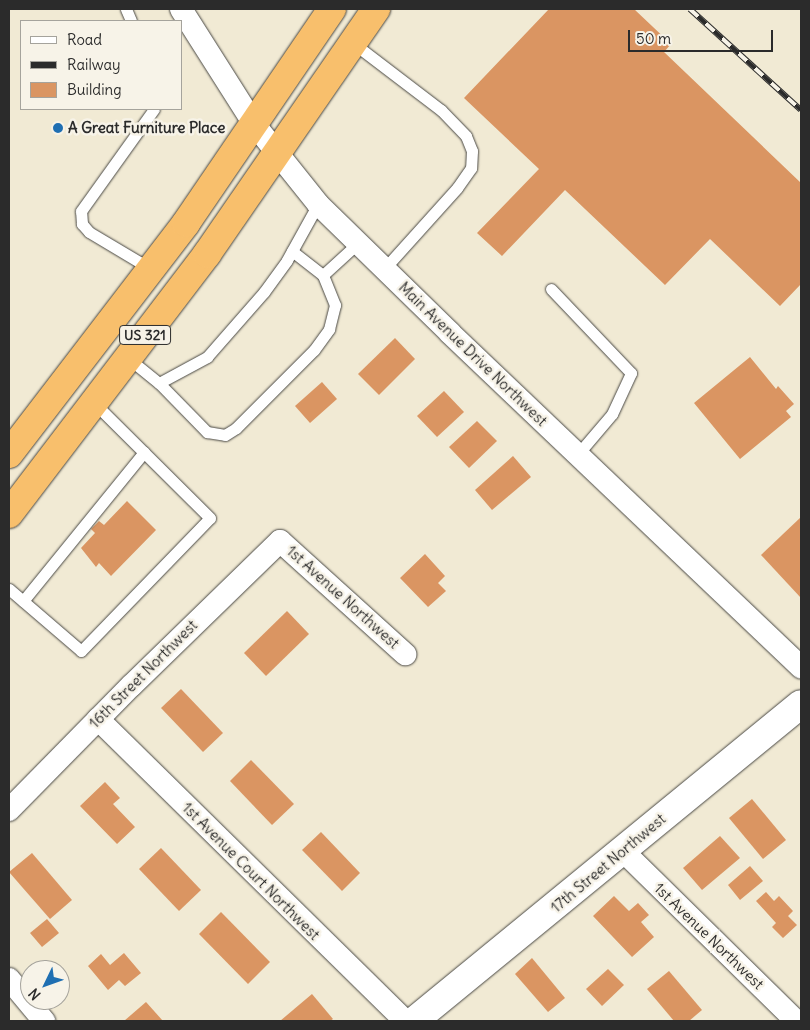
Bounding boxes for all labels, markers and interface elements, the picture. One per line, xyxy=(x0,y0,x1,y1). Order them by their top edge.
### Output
legend xyxy=(20,20,182,110)
scale bar xyxy=(630,20,775,52)
text: 50 m xyxy=(636,29,671,48)
text: Road xyxy=(67,30,102,49)
text: Railway xyxy=(67,55,121,74)
text: Building xyxy=(67,80,122,99)
place label: A Great Furniture Place xyxy=(68,119,225,137)
marker: A Great Furniture Place xyxy=(52,122,64,134)
street label: Main Avenue Drive Northwest xyxy=(395,278,551,430)
road number: US 321 xyxy=(119,324,171,346)
street label: 1st Avenue Northwest xyxy=(283,542,403,652)
street label: 16th Street Northwest xyxy=(85,616,201,732)
street label: 1st Avenue Court Northwest xyxy=(179,799,323,943)
street label: 17th Street Northwest xyxy=(547,810,669,916)
street label: 1st Avenue Northwest xyxy=(650,879,768,993)
north arrow xyxy=(20,960,70,1010)
text: N xyxy=(25,985,45,1004)

